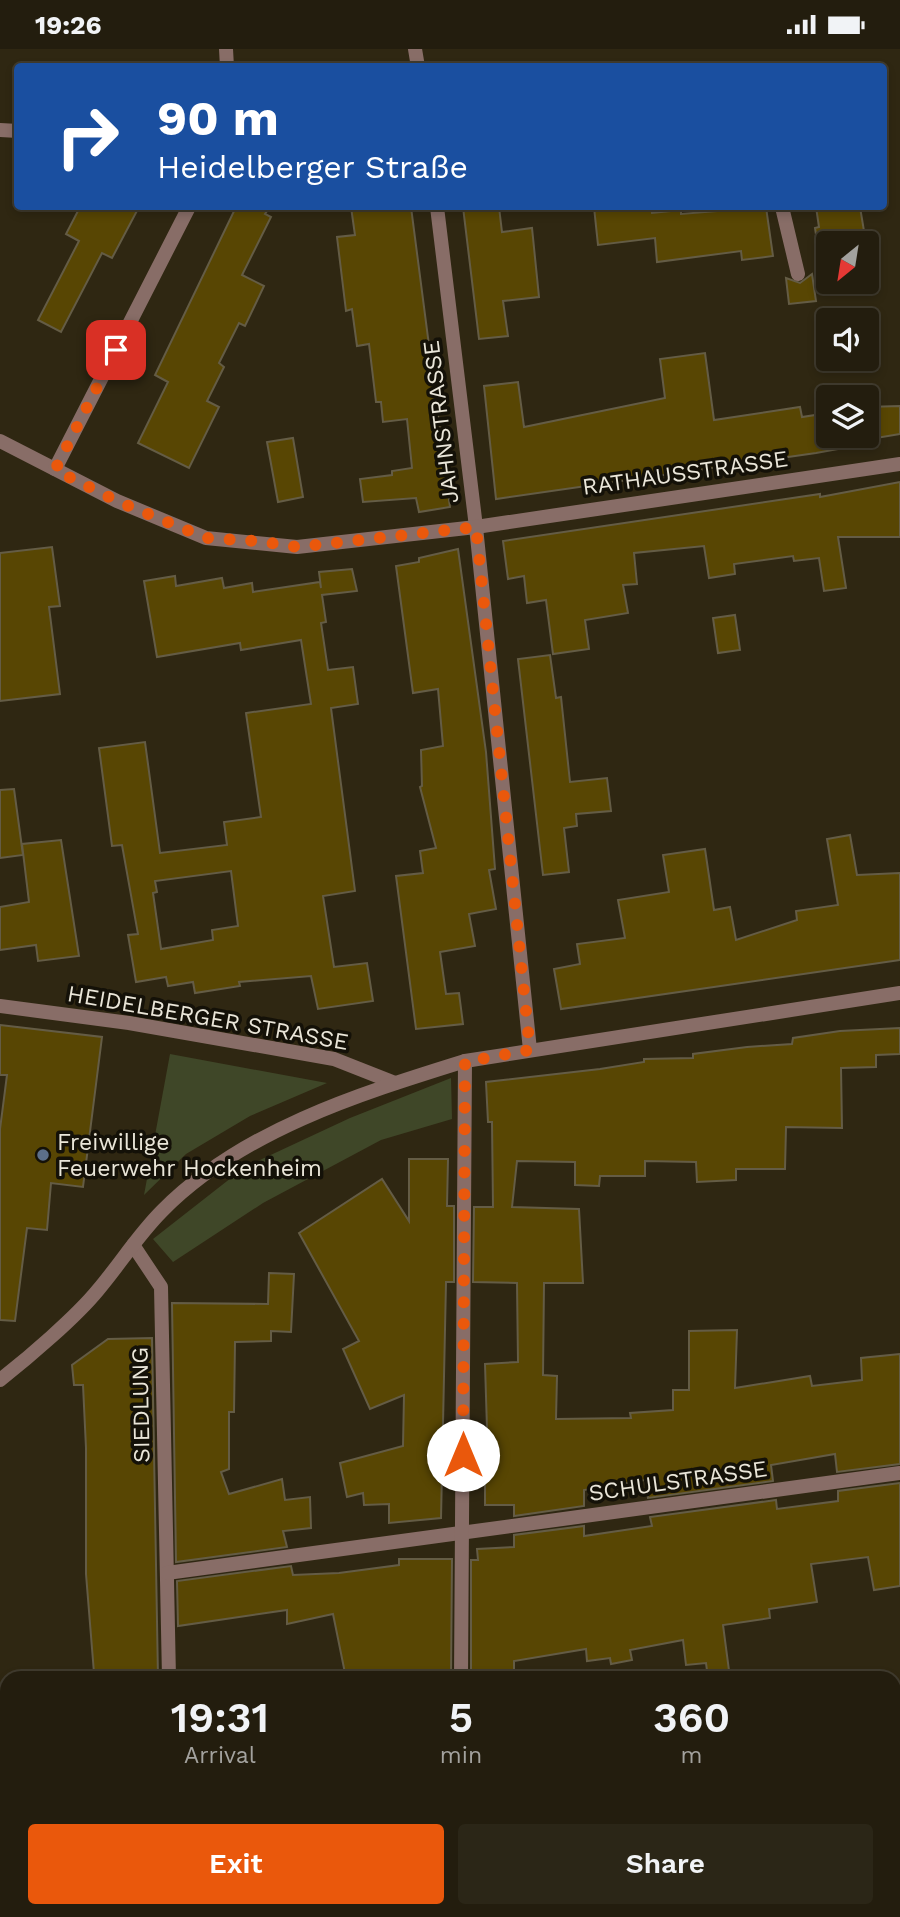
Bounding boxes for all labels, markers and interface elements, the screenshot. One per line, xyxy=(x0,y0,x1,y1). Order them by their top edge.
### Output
text: 19:26 xyxy=(35,10,102,40)
text: 90 m xyxy=(157,89,279,147)
icon: right xyxy=(42,91,133,182)
text: Heidelberger Straße xyxy=(157,148,468,186)
north arrow xyxy=(816,231,878,294)
map controls xyxy=(816,231,879,448)
button: sound xyxy=(816,308,879,371)
pin xyxy=(86,320,146,380)
icon: arrive xyxy=(97,331,135,369)
street label: JAHNSTRASSE xyxy=(418,339,464,505)
button: layers xyxy=(816,385,879,448)
street label: RATHAUSSTRASSE xyxy=(580,445,790,501)
street label: HEIDELBERGER STRASSE xyxy=(65,980,351,1056)
place label: Freiwillige Feuerwehr Hockenheim xyxy=(57,1129,322,1182)
marker: Freiwillige Feuerwehr Hockenheim xyxy=(35,1147,51,1163)
street label: SIEDLUNG xyxy=(126,1347,156,1463)
position arrow xyxy=(426,1418,500,1492)
street label: SCHULSTRASSE xyxy=(587,1455,769,1507)
text: 19:31 xyxy=(171,1693,269,1742)
text: 5 xyxy=(449,1693,473,1742)
text: 360 xyxy=(653,1693,730,1742)
text: Arrival xyxy=(184,1742,256,1769)
text: min xyxy=(440,1742,482,1769)
text: m xyxy=(681,1742,703,1769)
button: Exit xyxy=(28,1824,444,1904)
button: Share xyxy=(458,1824,873,1904)

